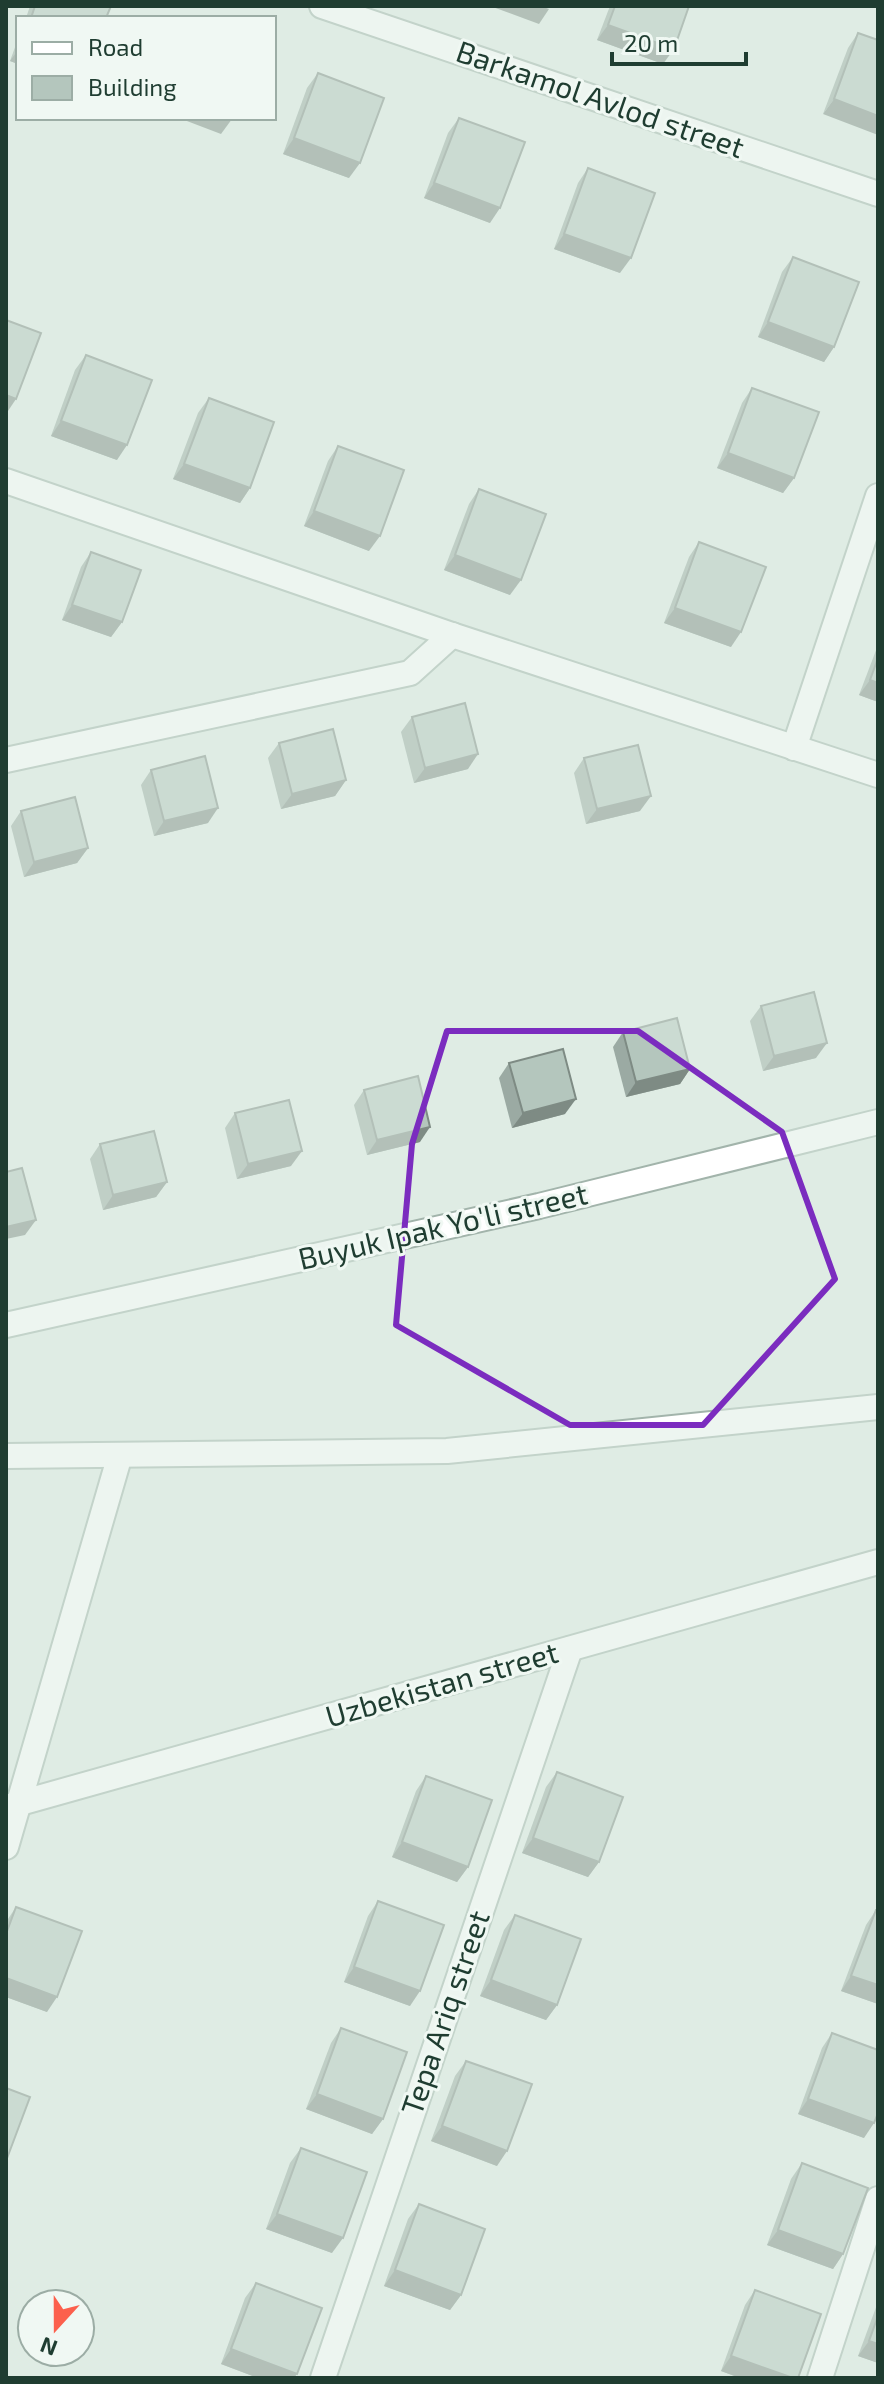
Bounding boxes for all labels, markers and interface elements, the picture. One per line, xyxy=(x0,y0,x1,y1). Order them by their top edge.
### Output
legend xyxy=(16,16,276,120)
scale bar xyxy=(612,16,746,66)
text: 20 m xyxy=(624,28,678,57)
text: Road xyxy=(88,32,143,61)
street label: Barkamol Avlod street xyxy=(452,32,749,164)
text: Building xyxy=(88,72,177,101)
street label: Buyuk Ipak Yo'li street xyxy=(294,1174,591,1276)
street label: Uzbekistan street xyxy=(321,1633,562,1734)
street label: Tepa Ariq street xyxy=(392,1905,496,2119)
north arrow xyxy=(16,2288,96,2368)
text: N xyxy=(36,2333,61,2363)

